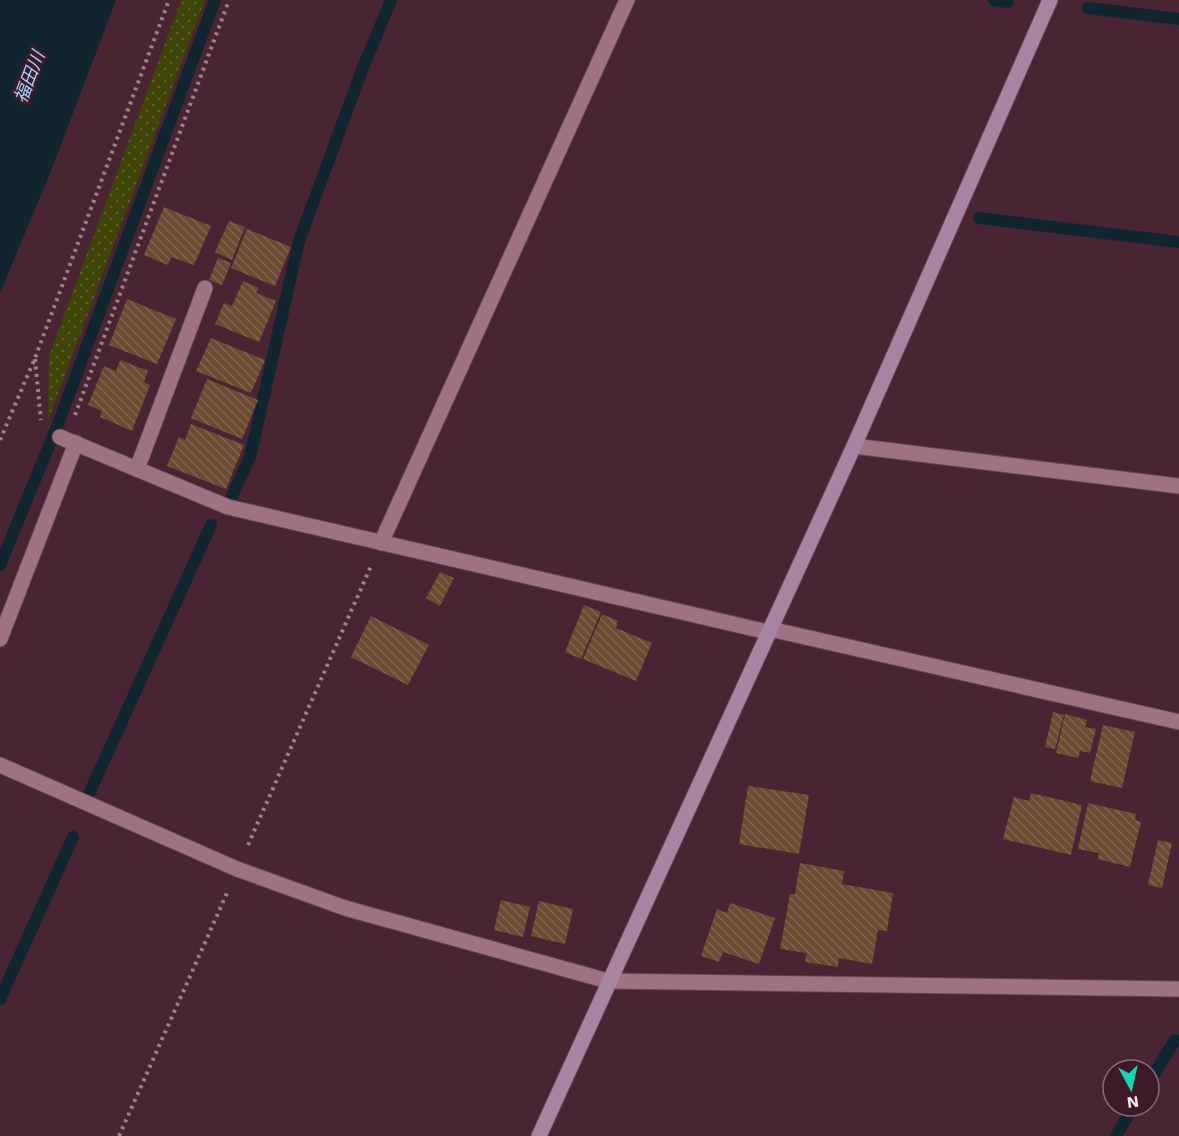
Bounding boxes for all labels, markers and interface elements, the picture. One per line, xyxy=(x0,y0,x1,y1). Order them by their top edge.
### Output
water label: 福田川 xyxy=(10,46,49,106)
north arrow xyxy=(1101,1058,1161,1118)
text: N xyxy=(1126,1092,1140,1113)

